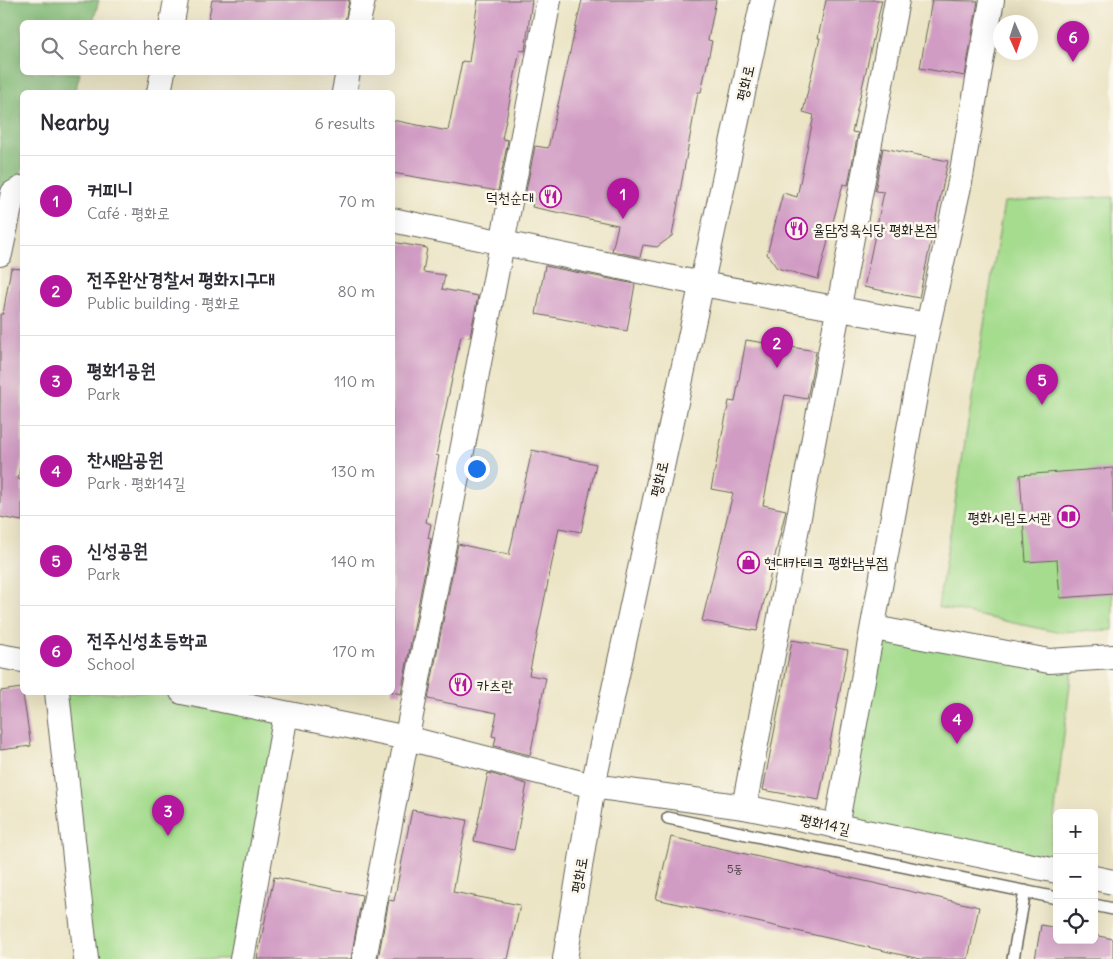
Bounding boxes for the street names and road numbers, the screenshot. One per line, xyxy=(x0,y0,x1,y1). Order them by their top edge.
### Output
street label: 평화로 xyxy=(732,63,758,103)
street label: 평화로 xyxy=(646,459,672,499)
street label: 평화14길 xyxy=(798,809,852,839)
street label: 평화로 xyxy=(567,856,591,894)

